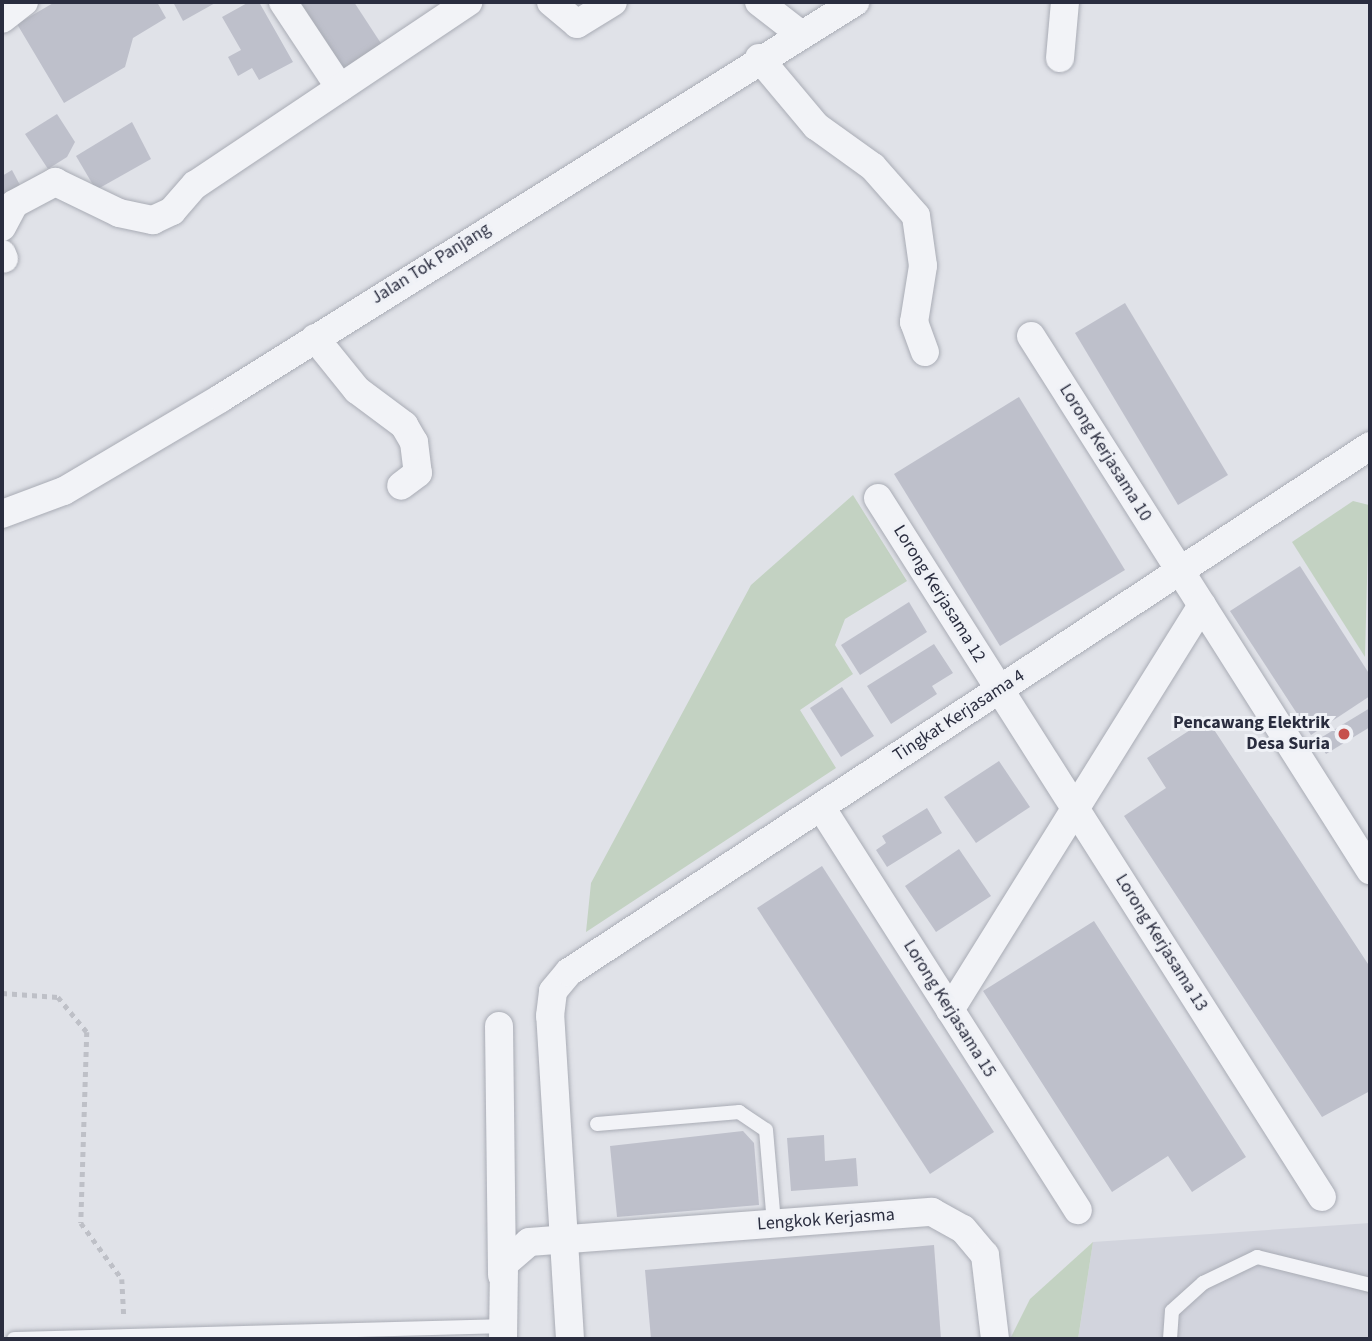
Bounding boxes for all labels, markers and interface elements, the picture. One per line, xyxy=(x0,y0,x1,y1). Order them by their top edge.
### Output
street label: Jalan Tok Panjang xyxy=(367,219,495,309)
street label: Lorong Kerjasama 10 xyxy=(1054,380,1156,526)
street label: Lorong Kerjasama 12 xyxy=(888,521,990,667)
street label: Tingkat Kerjasama 4 xyxy=(889,665,1029,767)
place label: Pencawang Elektrik Desa Suria xyxy=(1173,713,1330,756)
marker: Pencawang Elektrik Desa Suria xyxy=(1336,726,1352,742)
street label: Lorong Kerjasama 13 xyxy=(1110,870,1212,1016)
street label: Lorong Kerjasama 15 xyxy=(898,936,1000,1082)
street label: Lengkok Kerjasma xyxy=(757,1204,895,1236)

